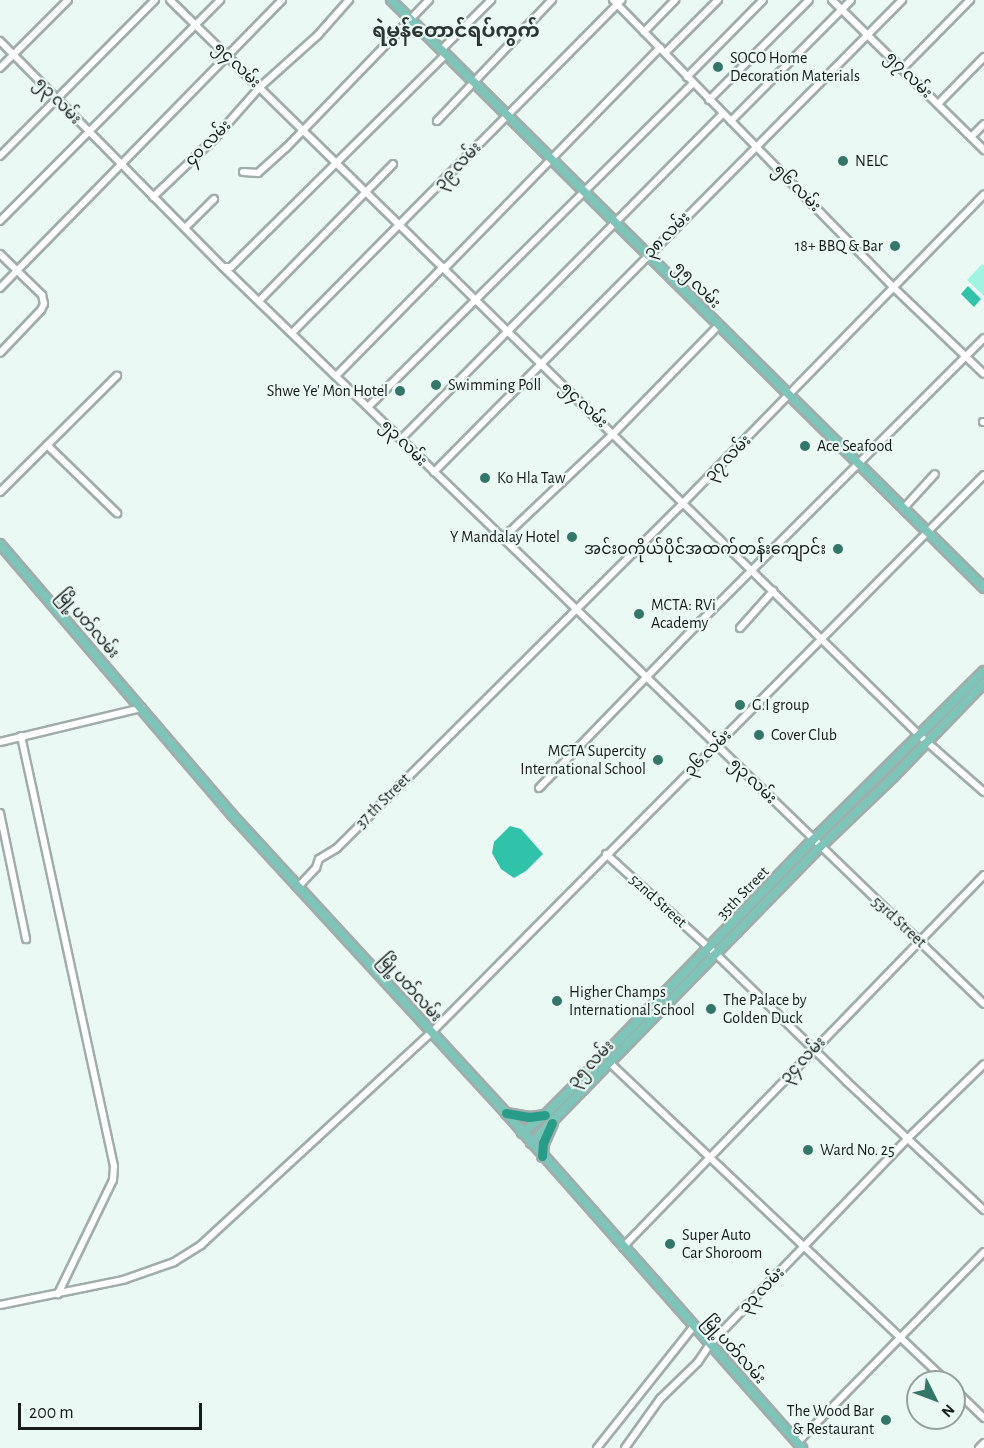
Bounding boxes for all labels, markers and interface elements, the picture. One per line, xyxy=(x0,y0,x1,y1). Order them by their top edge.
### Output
district label: ရဲမွန်တောင်ရပ်ကွက် xyxy=(372,19,540,43)
street label: ၅၄ လမ်း xyxy=(210,38,264,92)
place label: SOCO Home Decoration Materials xyxy=(730,48,860,86)
street label: ၅၇ လမ်း xyxy=(882,48,936,102)
marker: SOCO Home Decoration Materials xyxy=(711,60,725,74)
street label: ၅၃ လမ်း xyxy=(31,74,85,128)
street label: ၄၀ လမ်း xyxy=(181,116,235,170)
street label: ၃၉ လမ်း xyxy=(431,138,485,194)
place label: NELC xyxy=(855,151,888,171)
marker: NELC xyxy=(836,154,850,168)
street label: ၅၆ လမ်း xyxy=(769,160,825,216)
street label: ၃၈ လမ်း xyxy=(640,208,694,262)
place label: 18+ BBQ & Bar xyxy=(795,236,883,256)
marker: 18+ BBQ & Bar xyxy=(888,239,902,253)
street label: ၅၅ လမ်း xyxy=(669,257,725,313)
place label: Swimming Poll xyxy=(448,375,541,395)
marker: Swimming Poll xyxy=(429,378,443,392)
street label: ၅၄ လမ်း xyxy=(557,378,611,432)
place label: Shwe Ye' Mon Hotel xyxy=(267,381,388,401)
marker: Shwe Ye' Mon Hotel xyxy=(393,384,407,398)
street label: ၅၃ လမ်း xyxy=(377,416,431,470)
street label: ၃၇ လမ်း xyxy=(701,431,755,485)
place label: Ace Seafood xyxy=(817,436,893,456)
marker: Ace Seafood xyxy=(798,439,812,453)
place label: Ko Hla Taw xyxy=(497,468,566,488)
marker: Ko Hla Taw xyxy=(478,471,492,485)
place label: Y Mandalay Hotel xyxy=(450,527,560,547)
marker: Y Mandalay Hotel xyxy=(565,530,579,544)
place label: အင်းဝကိုယ်ပိုင်အထက်တန်းကျောင်း xyxy=(584,539,826,559)
marker: အင်းဝကိုယ်ပိုင်အထက်တန်းကျောင်း xyxy=(831,542,845,556)
street label: မြို့ပတ်လမ်း xyxy=(53,586,123,662)
place label: MCTA: RVi Academy xyxy=(651,595,716,633)
marker: MCTA: RVi Academy xyxy=(632,607,646,621)
place label: G.I group xyxy=(752,695,809,715)
marker: G.I group xyxy=(733,698,747,712)
place label: Cover Club xyxy=(771,725,837,745)
street label: ၃၆ လမ်း xyxy=(681,726,735,780)
marker: Cover Club xyxy=(752,728,766,742)
place label: MCTA Supercity International School xyxy=(520,741,646,779)
marker: MCTA Supercity International School xyxy=(651,753,665,767)
street label: ၅၃ လမ်း xyxy=(726,754,780,808)
street label: 37 th Street xyxy=(352,770,414,832)
street label: 35th Street xyxy=(713,862,773,924)
street label: 52nd Street xyxy=(625,870,691,932)
street label: 53rd Street xyxy=(868,892,930,952)
street label: မြို့ပတ်လမ်း xyxy=(374,950,446,1026)
place label: Higher Champs International School xyxy=(569,982,695,1020)
place label: The Palace by Golden Duck xyxy=(723,990,807,1028)
marker: Higher Champs International School xyxy=(550,994,564,1008)
marker: The Palace by Golden Duck xyxy=(704,1002,718,1016)
street label: ၃၄ လမ်း xyxy=(776,1033,830,1087)
street label: ၃၅ လမ်း xyxy=(564,1037,618,1091)
place label: Ward No. 25 xyxy=(820,1140,895,1160)
marker: Ward No. 25 xyxy=(801,1143,815,1157)
place label: Super Auto Car Shoroom xyxy=(682,1225,762,1263)
marker: Super Auto Car Shoroom xyxy=(663,1237,677,1251)
street label: ၃၃ လမ်း xyxy=(735,1263,789,1317)
street label: မြို့ပတ်လမ်း xyxy=(698,1312,770,1388)
north arrow xyxy=(906,1370,966,1430)
scale bar xyxy=(21,1391,206,1429)
place label: The Wood Bar & Restaurant xyxy=(787,1401,874,1439)
text: N xyxy=(938,1401,958,1420)
text: 200 m xyxy=(29,1404,74,1422)
marker: The Wood Bar & Restaurant xyxy=(879,1413,893,1427)

